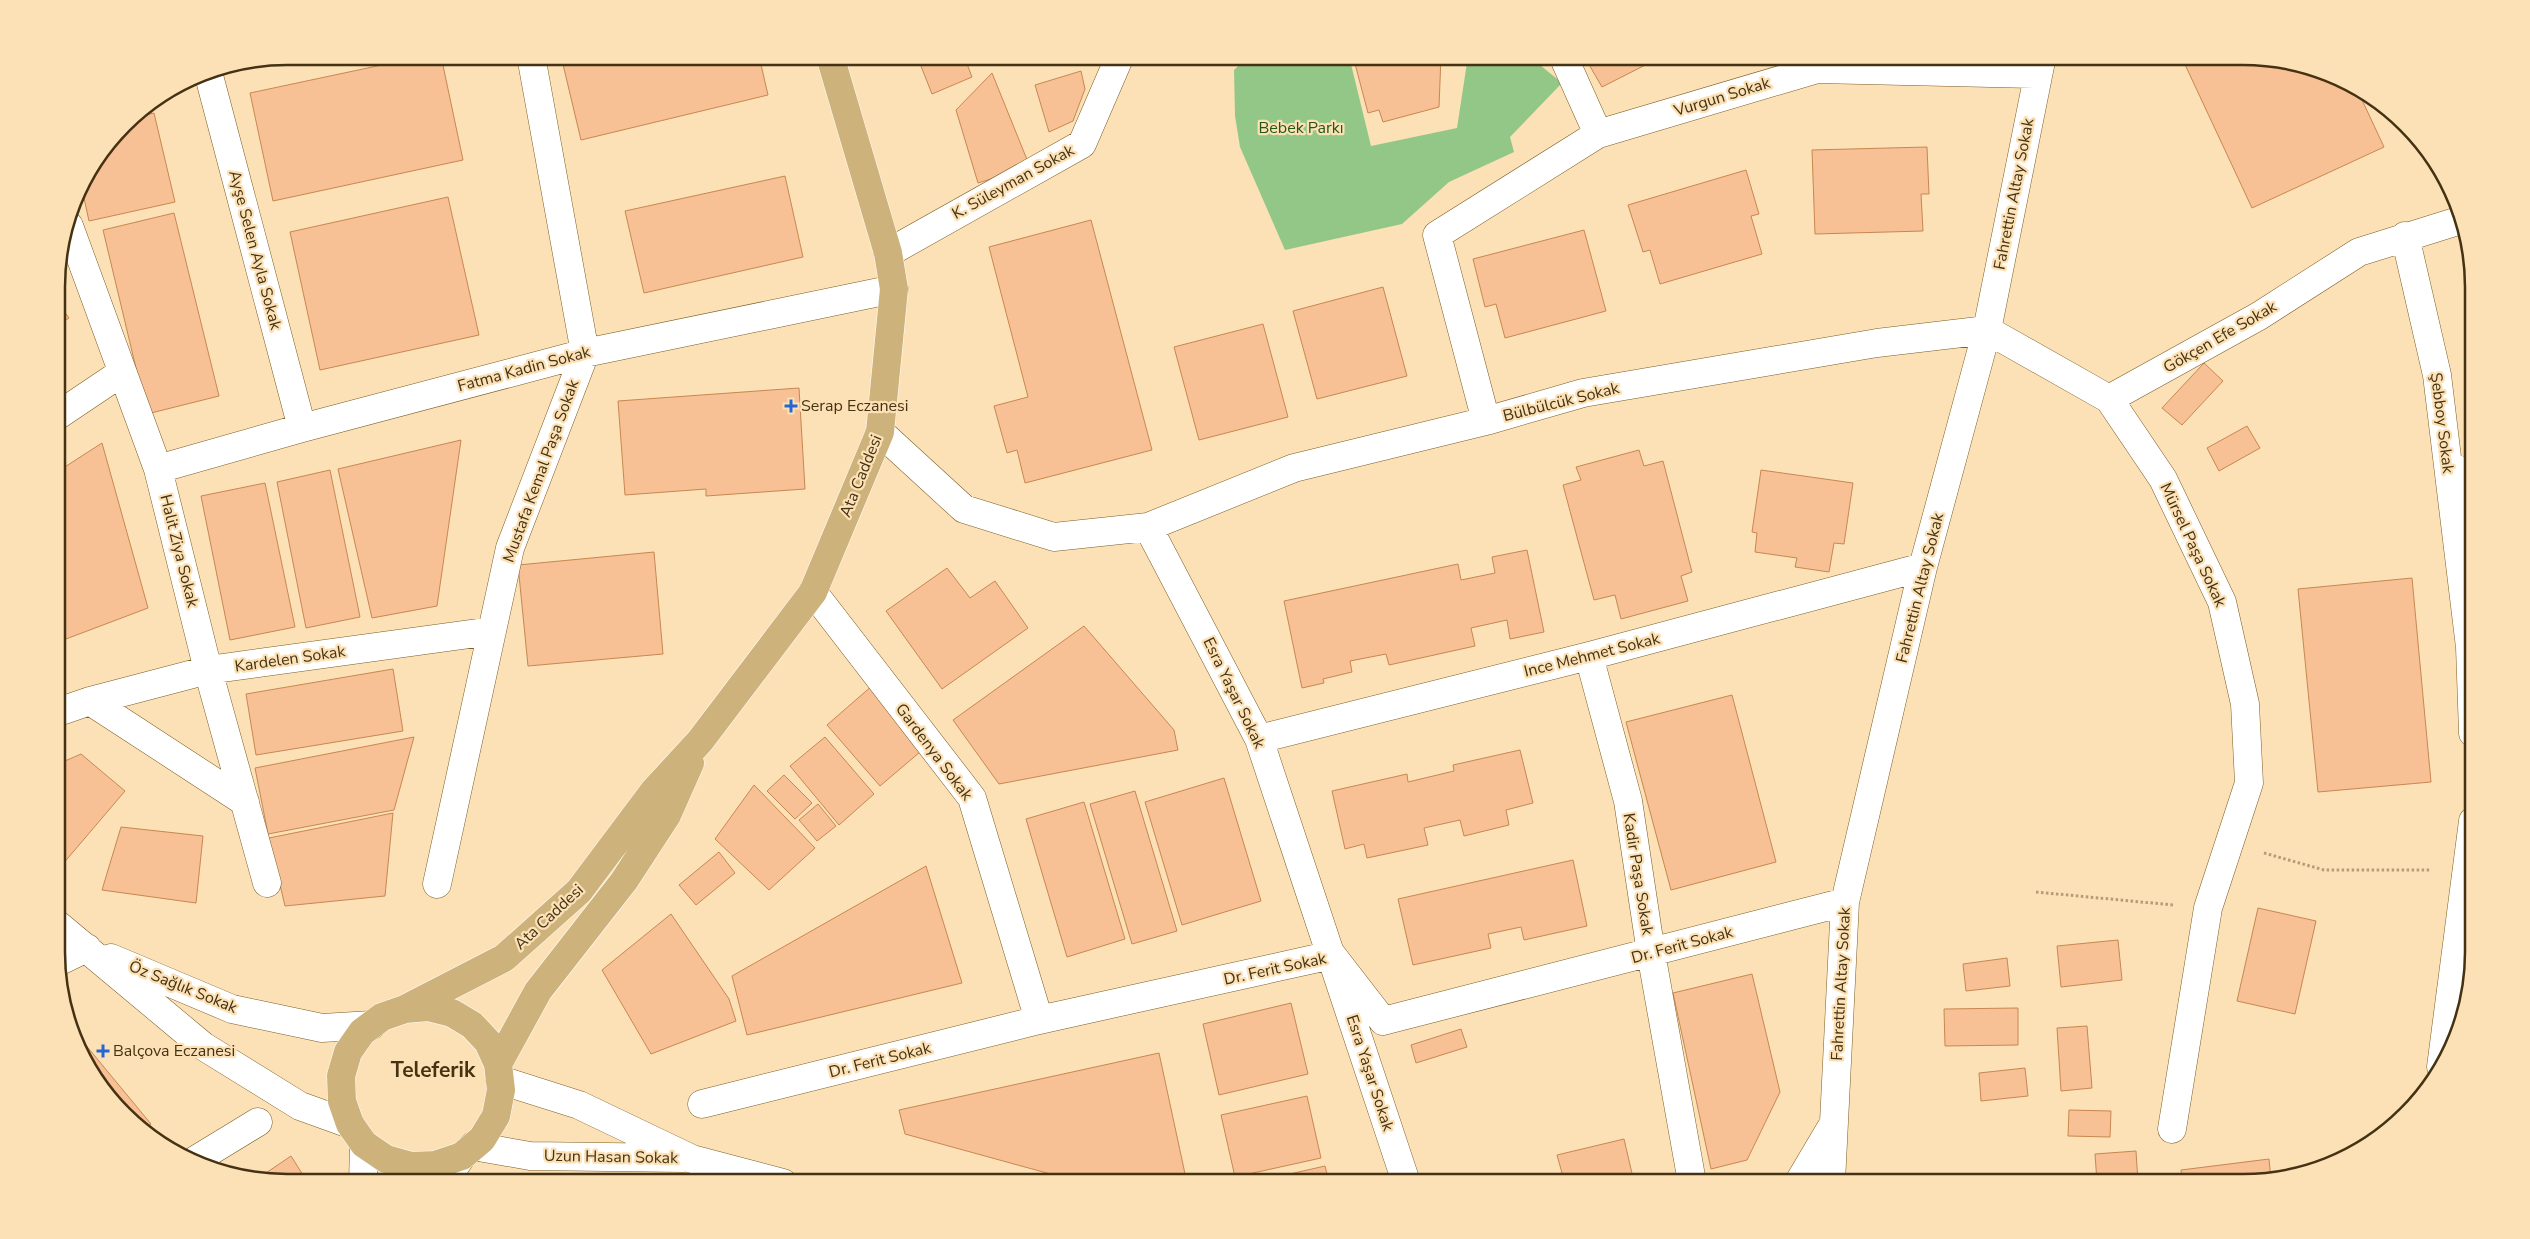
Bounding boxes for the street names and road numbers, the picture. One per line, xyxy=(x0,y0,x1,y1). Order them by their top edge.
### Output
street label: Vurgun Sokak xyxy=(1670,72,1774,122)
street label: Fahrettin Altay Sokak xyxy=(1989,115,2040,272)
street label: K. Süleyman Sokak xyxy=(948,139,1079,225)
street label: Ayşe Selen Ayla Sokak xyxy=(223,168,287,333)
street label: Gökçen Efe Sokak xyxy=(2159,295,2282,378)
street label: Fatma Kadin Sokak xyxy=(455,340,594,397)
street label: Şebboy Sokak xyxy=(2425,371,2459,476)
street label: Mustafa Kemal Paşa Sokak xyxy=(498,376,585,566)
street label: Bülbülcük Sokak xyxy=(1501,377,1622,427)
street label: Ata Caddesi xyxy=(834,431,888,521)
street label: Mürsel Paşa Sokak xyxy=(2155,479,2232,612)
street label: Halit Ziya Sokak xyxy=(154,492,204,611)
street label: Fahrettin Altay Sokak xyxy=(1891,510,1950,665)
street label: Ince Mehmet Sokak xyxy=(1522,627,1663,683)
street label: Esra Yaşar Sokak xyxy=(1198,634,1271,753)
street label: Kardelen Sokak xyxy=(233,640,348,678)
street label: Gardenya Sokak xyxy=(890,699,978,806)
street label: Kadir Paşa Sokak xyxy=(1618,812,1659,937)
street label: Ata Caddesi xyxy=(510,879,588,955)
street label: Fahrettin Altay Sokak xyxy=(1826,906,1856,1061)
street label: Dr. Ferit Sokak xyxy=(1629,921,1736,969)
street label: Dr. Ferit Sokak xyxy=(1222,947,1329,991)
street label: Öz Sağlık Sokak xyxy=(125,955,241,1019)
street label: Esra Yaşar Sokak xyxy=(1341,1012,1399,1135)
street label: Dr. Ferit Sokak xyxy=(827,1036,934,1083)
street label: Uzun Hasan Sokak xyxy=(544,1145,679,1169)

